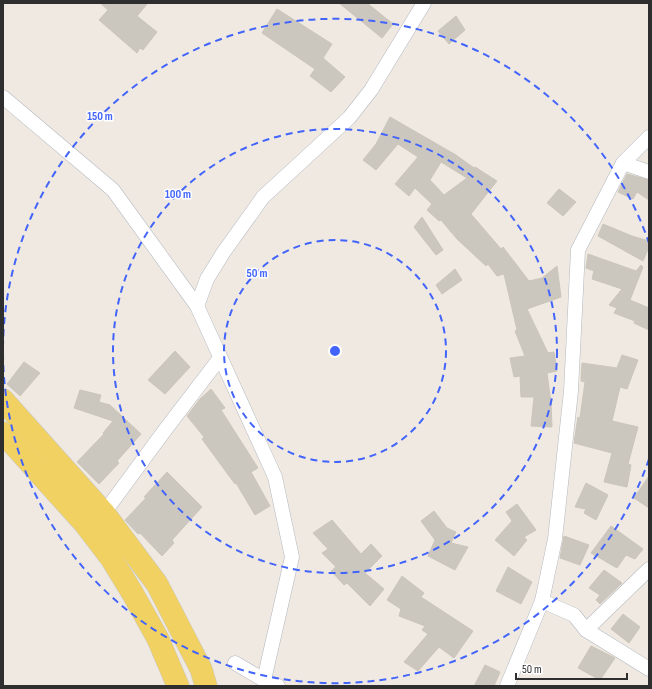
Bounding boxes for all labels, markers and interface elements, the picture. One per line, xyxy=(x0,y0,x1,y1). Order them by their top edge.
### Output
text: 150 m xyxy=(87,109,113,124)
text: 100 m xyxy=(165,187,191,202)
text: 50 m xyxy=(247,266,267,281)
centre of rings xyxy=(328,344,342,358)
scale bar xyxy=(516,655,627,681)
text: 50 m xyxy=(522,662,542,677)

